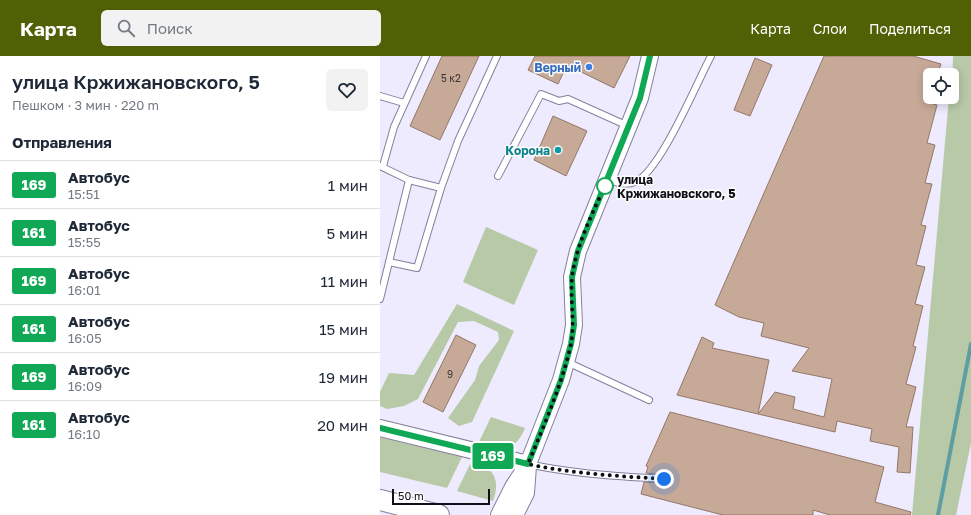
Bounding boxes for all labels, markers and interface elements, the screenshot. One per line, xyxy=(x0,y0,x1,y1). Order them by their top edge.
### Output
search box xyxy=(101,10,381,46)
text: Карта xyxy=(20,17,77,40)
icon: search xyxy=(115,17,137,39)
text: Поиск xyxy=(147,19,193,37)
text: Карта xyxy=(750,20,791,37)
text: Слои xyxy=(813,20,847,37)
text: Поделиться xyxy=(869,20,951,37)
place label: Верный xyxy=(534,60,581,75)
marker: Верный xyxy=(584,62,594,72)
map controls xyxy=(923,68,959,104)
button: locate xyxy=(923,68,959,104)
button: heart xyxy=(326,69,368,111)
text: улица Кржижановского, 5 xyxy=(12,70,260,93)
house number: 5 к2 xyxy=(441,72,461,84)
text: Пешком · 3 мин · 220 m xyxy=(12,97,159,113)
text: Отправления xyxy=(12,133,112,151)
place label: Корона xyxy=(505,143,550,158)
marker: Корона xyxy=(553,145,563,155)
text: Автобус xyxy=(68,168,130,186)
place label: улица Кржижановского, 5 xyxy=(617,172,736,201)
text: 169 xyxy=(22,176,47,193)
text: 1 мин xyxy=(328,176,368,194)
marker: улица Кржижановского, 5 xyxy=(596,177,614,195)
text: 15:51 xyxy=(68,186,100,202)
text: Автобус xyxy=(68,216,130,234)
text: 161 xyxy=(22,224,46,241)
text: 5 мин xyxy=(326,224,368,242)
text: 15:55 xyxy=(68,234,101,250)
text: Автобус xyxy=(68,264,130,282)
text: 169 xyxy=(22,272,47,289)
text: 11 мин xyxy=(321,272,368,290)
text: 16:01 xyxy=(68,282,100,298)
text: Автобус xyxy=(68,312,130,330)
text: 161 xyxy=(22,320,46,337)
text: 15 мин xyxy=(319,320,368,338)
text: 16:05 xyxy=(68,330,102,346)
text: Автобус xyxy=(68,360,130,378)
text: 169 xyxy=(22,368,47,385)
text: 19 мин xyxy=(319,368,368,386)
house number: 9 xyxy=(447,368,453,380)
text: 16:09 xyxy=(68,378,102,394)
text: Автобус xyxy=(68,408,130,426)
text: 161 xyxy=(22,416,46,433)
text: 20 мин xyxy=(317,416,368,434)
text: 16:10 xyxy=(68,426,100,442)
line badge: 169 xyxy=(470,443,516,469)
text: 169 xyxy=(481,447,506,464)
your location xyxy=(654,469,674,489)
scale bar xyxy=(392,487,490,506)
text: 50 m xyxy=(398,489,424,502)

